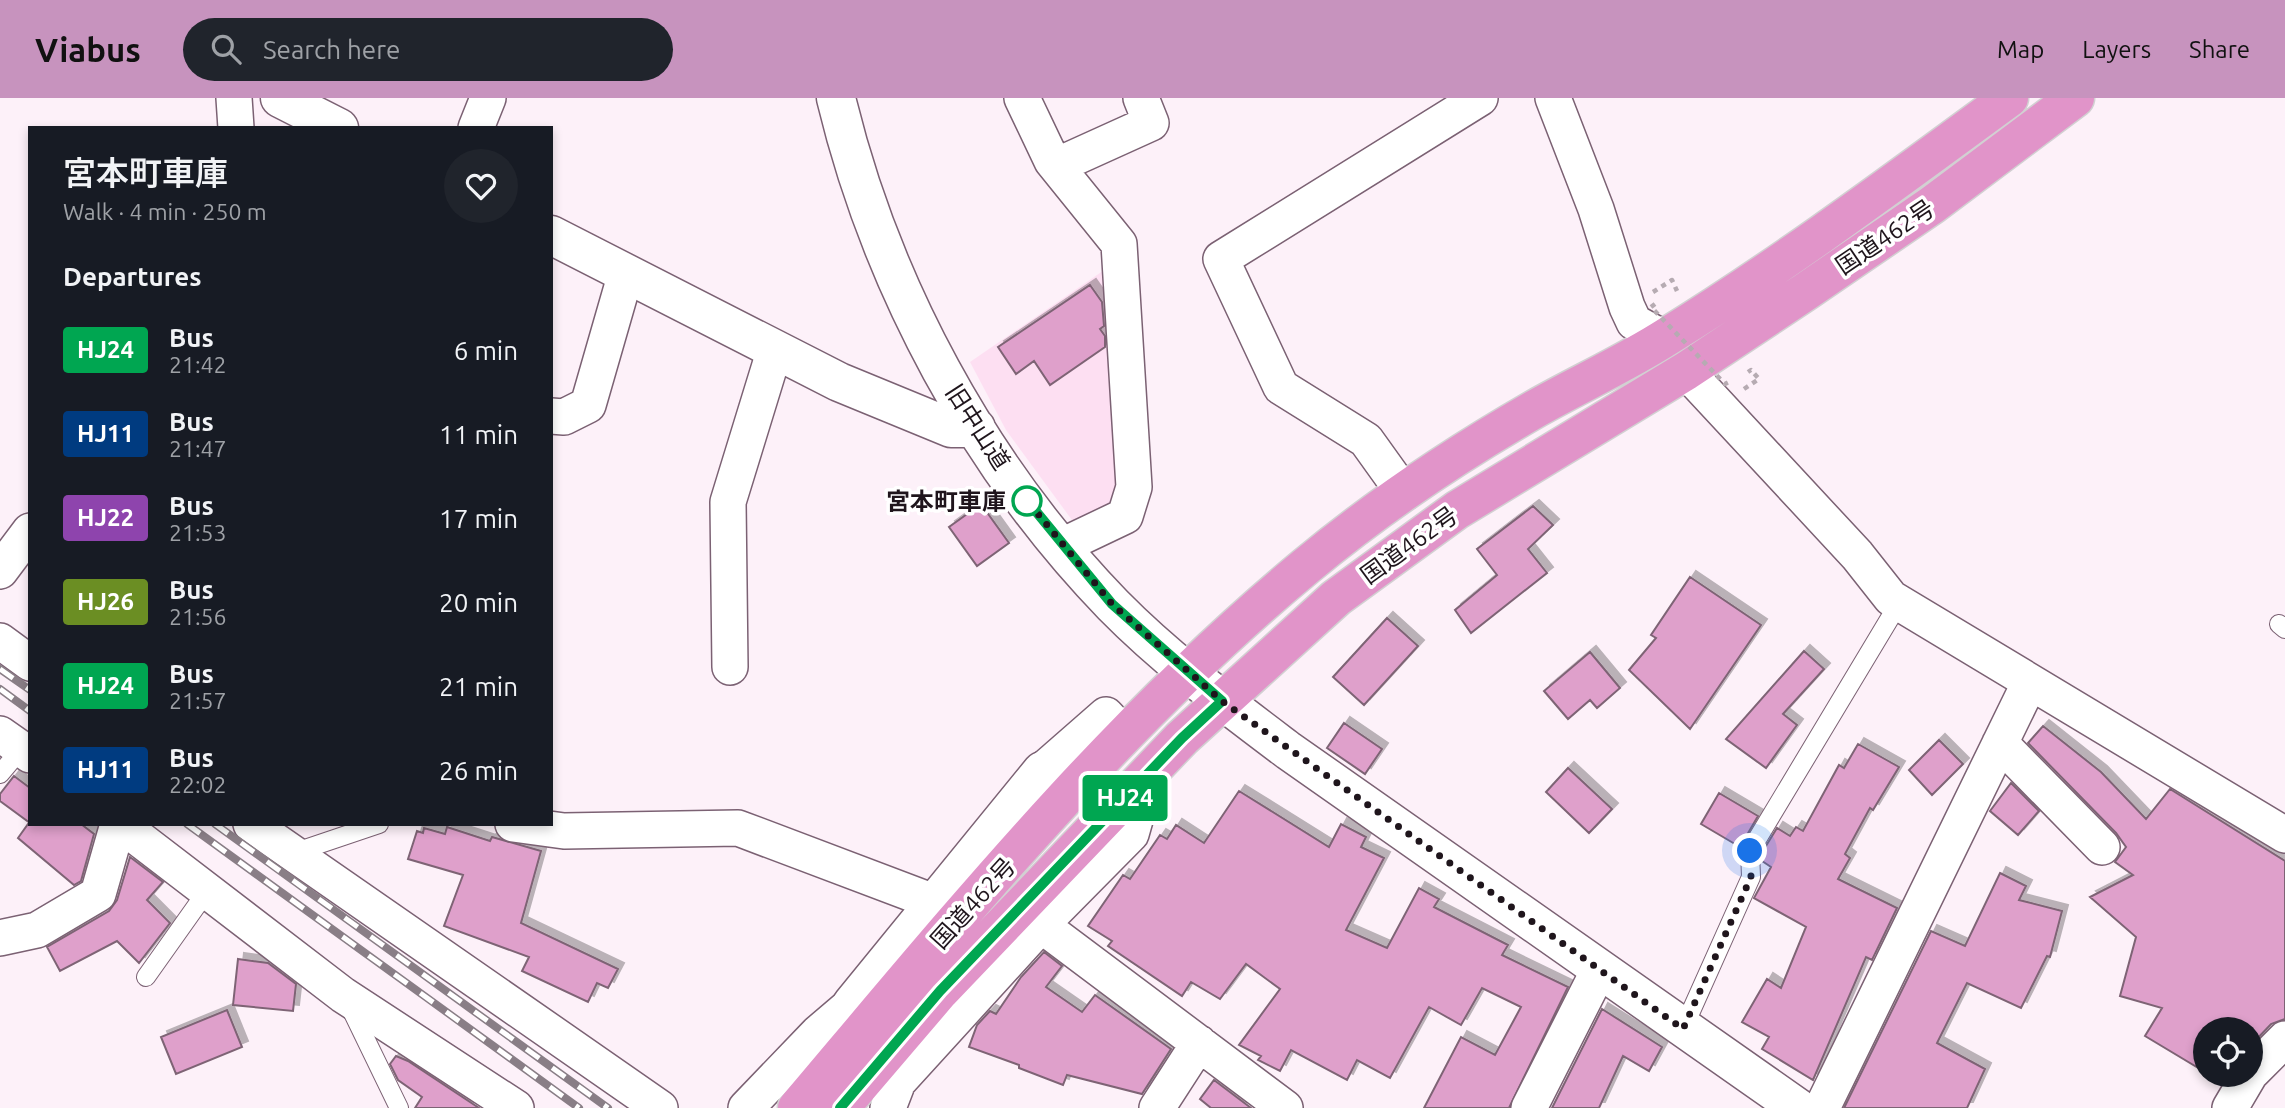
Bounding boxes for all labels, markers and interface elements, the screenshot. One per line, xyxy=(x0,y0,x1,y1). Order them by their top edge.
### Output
search box xyxy=(183,18,673,81)
icon: search xyxy=(207,30,245,68)
text: Viabus xyxy=(35,31,141,68)
text: Search here xyxy=(263,35,400,64)
text: Map xyxy=(1997,36,2044,63)
text: Layers xyxy=(2082,36,2151,63)
text: Share xyxy=(2189,36,2250,63)
button: heart xyxy=(444,149,518,223)
text: 宮本町車庫 xyxy=(63,154,228,191)
street label: 国道462号 xyxy=(1831,194,1939,280)
text: Walk · 4 min · 250 m xyxy=(63,199,267,224)
text: Departures xyxy=(63,262,201,291)
text: Bus xyxy=(169,323,214,352)
text: HJ24 xyxy=(77,336,134,363)
text: 6 min xyxy=(454,336,518,365)
text: 21:42 xyxy=(169,352,227,377)
street label: 旧中山道 xyxy=(941,379,1015,475)
text: Bus xyxy=(169,407,214,436)
text: HJ11 xyxy=(77,420,134,447)
text: 11 min xyxy=(439,420,518,449)
text: 21:47 xyxy=(169,436,227,461)
marker: 宮本町車庫 xyxy=(1012,486,1042,516)
place label: 宮本町車庫 xyxy=(886,488,1006,515)
text: Bus xyxy=(169,491,214,520)
street label: 国道462号 xyxy=(1356,501,1462,589)
text: HJ22 xyxy=(77,504,134,531)
text: 17 min xyxy=(439,504,518,533)
text: 21:53 xyxy=(169,520,227,545)
text: Bus xyxy=(169,575,214,604)
text: HJ26 xyxy=(77,588,134,615)
text: 20 min xyxy=(439,588,518,617)
text: 21:56 xyxy=(169,604,227,629)
text: Bus xyxy=(169,659,214,688)
text: HJ24 xyxy=(77,672,134,699)
text: 21 min xyxy=(439,672,518,701)
text: 21:57 xyxy=(169,688,227,713)
text: Bus xyxy=(169,743,214,772)
text: HJ11 xyxy=(77,756,134,783)
text: 26 min xyxy=(439,756,518,785)
text: 22:02 xyxy=(169,772,227,797)
line badge: HJ24 xyxy=(1076,775,1174,821)
text: HJ24 xyxy=(1097,784,1153,811)
your location xyxy=(1732,833,1767,868)
street label: 国道462号 xyxy=(925,852,1021,954)
map controls xyxy=(2193,1017,2263,1087)
button: locate xyxy=(2193,1017,2263,1087)

